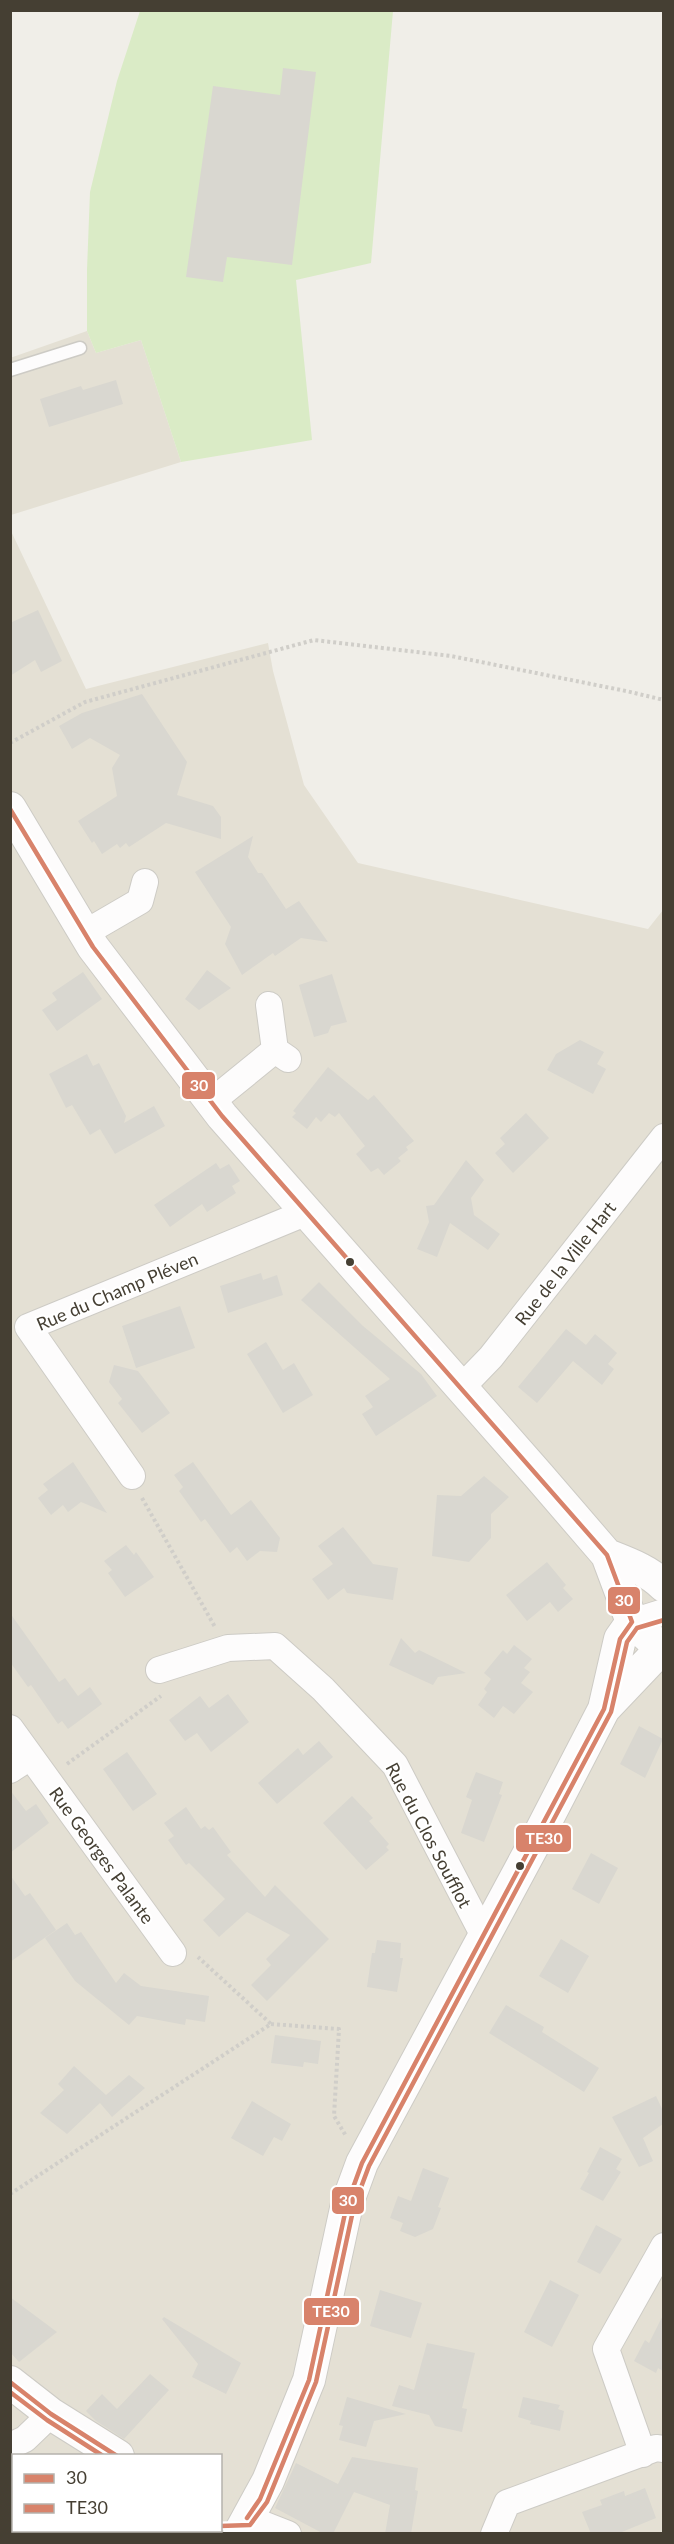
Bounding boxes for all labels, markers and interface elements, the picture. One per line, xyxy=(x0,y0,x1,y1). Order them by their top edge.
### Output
line badge: 30 xyxy=(181,1071,216,1100)
text: 30 xyxy=(190,1075,208,1094)
street label: Rue de la Ville Hart xyxy=(510,1196,620,1329)
street label: Rue du Champ Pléven xyxy=(33,1247,201,1335)
unlabelled marker xyxy=(344,1256,356,1268)
line badge: 30 xyxy=(607,1586,641,1615)
text: 30 xyxy=(615,1590,633,1609)
street label: Rue du Clos Soufflot xyxy=(381,1759,477,1912)
street label: Rue Georges Palante xyxy=(45,1782,159,1928)
line badge: TE30 xyxy=(515,1824,572,1853)
text: TE30 xyxy=(525,1828,563,1847)
unlabelled marker xyxy=(514,1860,526,1872)
line badge: 30 xyxy=(331,2186,365,2215)
text: 30 xyxy=(339,2190,357,2209)
line badge: TE30 xyxy=(303,2297,360,2326)
text: TE30 xyxy=(312,2301,350,2320)
legend xyxy=(12,2454,222,2532)
text: 30 xyxy=(66,2466,87,2488)
text: TE30 xyxy=(66,2496,108,2518)

